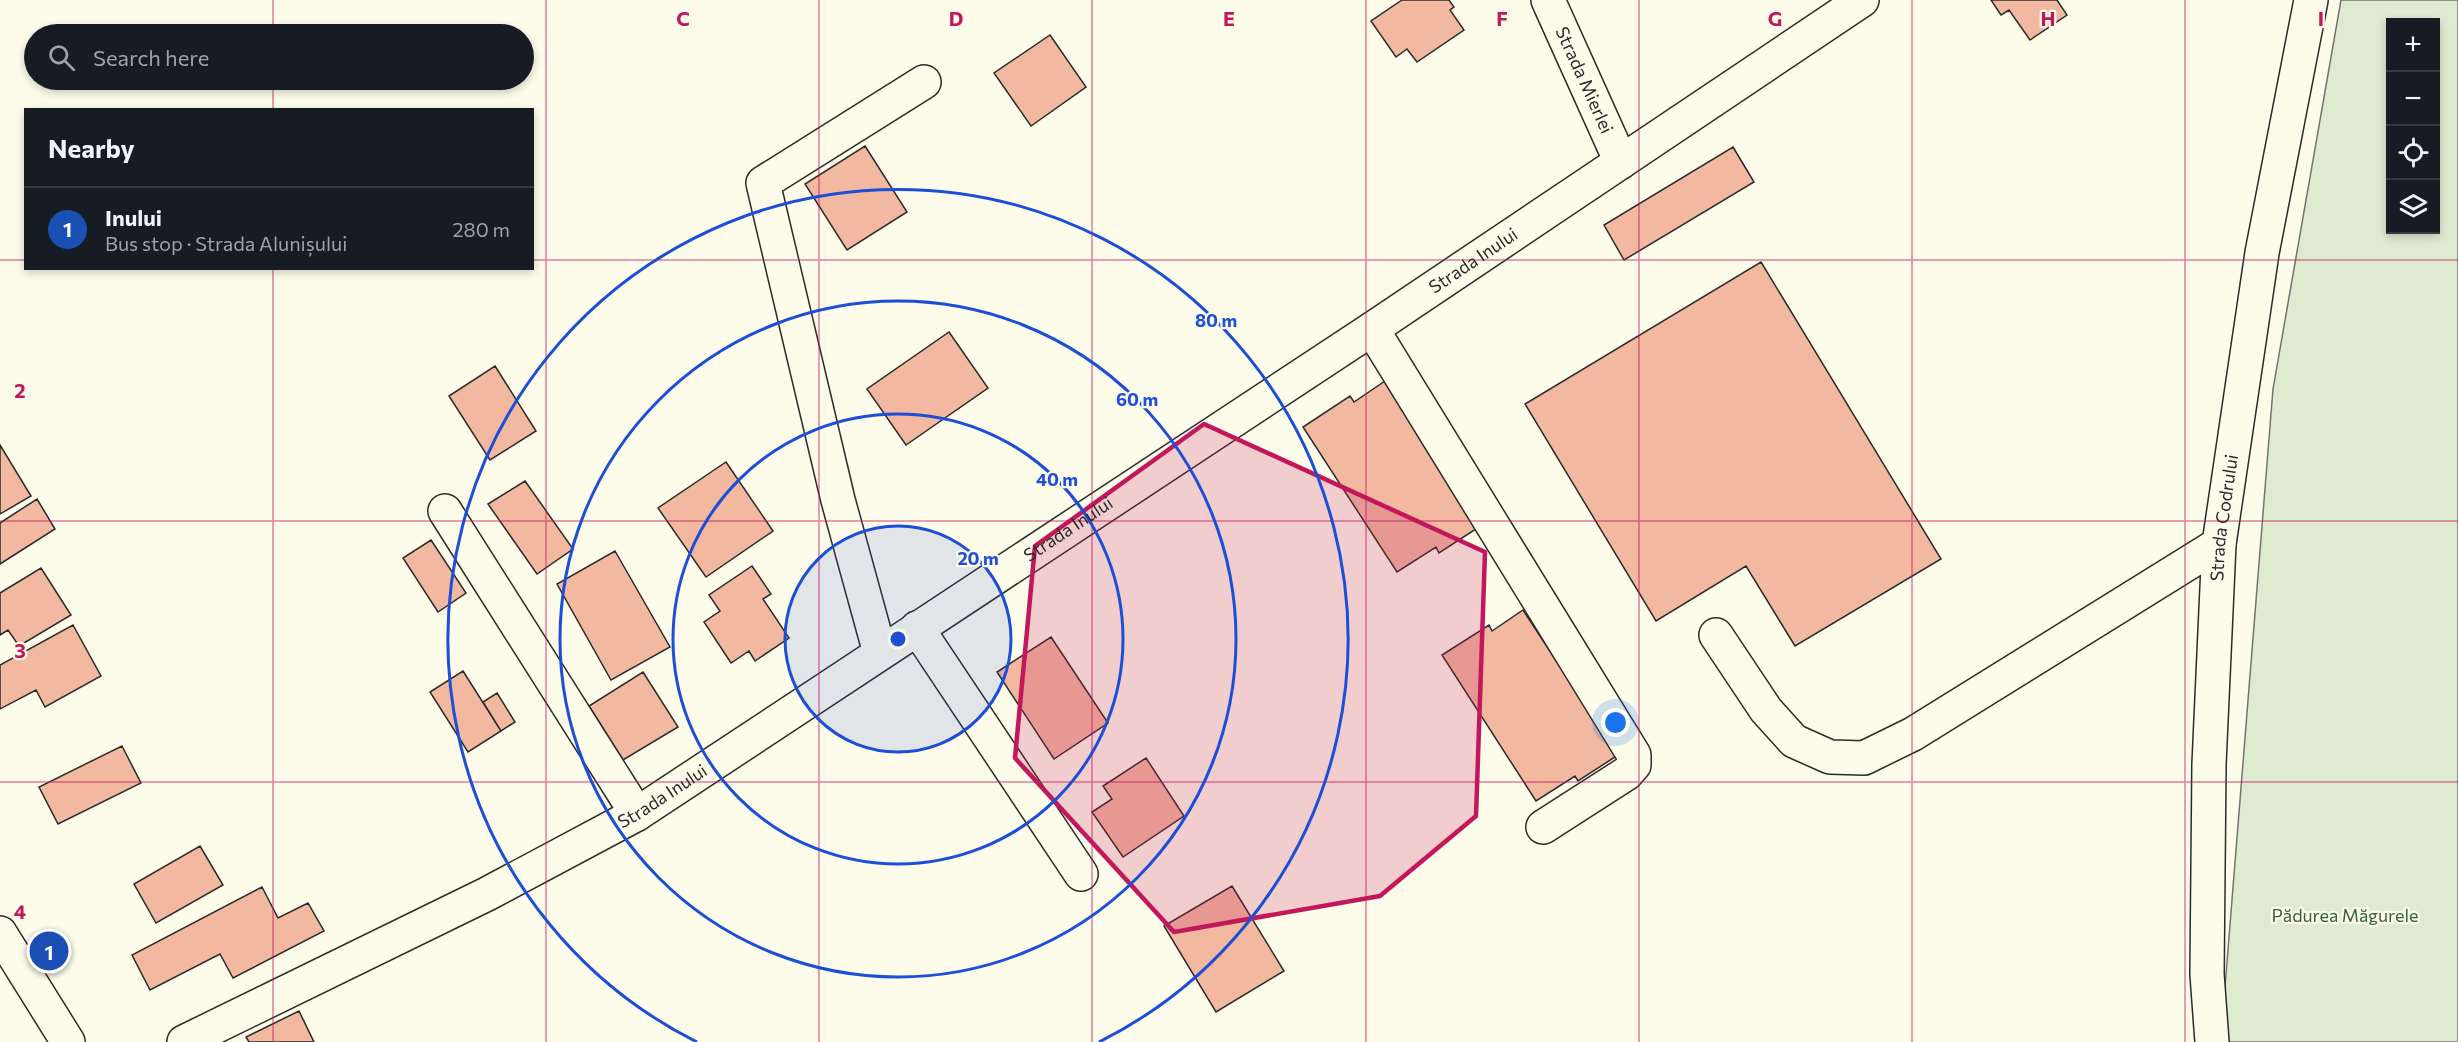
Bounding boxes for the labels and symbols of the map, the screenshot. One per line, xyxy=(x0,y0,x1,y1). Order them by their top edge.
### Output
text: C xyxy=(676,6,690,30)
text: D xyxy=(949,6,963,30)
text: E xyxy=(1223,6,1235,30)
text: F xyxy=(1496,6,1508,30)
text: G xyxy=(1768,6,1782,30)
text: H xyxy=(2041,6,2056,30)
text: I xyxy=(2318,6,2324,30)
street label: Strada Mierlei xyxy=(1551,23,1619,137)
street label: Strada Inului xyxy=(1424,222,1521,298)
text: 80 m xyxy=(1195,309,1237,331)
text: 2 xyxy=(14,378,26,402)
text: 60 m xyxy=(1116,388,1158,410)
street label: Strada Codrului xyxy=(2205,453,2242,582)
text: 40 m xyxy=(1036,468,1078,490)
street label: Strada Inului xyxy=(1019,491,1117,566)
text: 20 m xyxy=(957,547,999,569)
centre of rings xyxy=(888,629,908,649)
text: 3 xyxy=(14,638,26,662)
your location xyxy=(1601,708,1630,737)
street label: Strada Inului xyxy=(613,759,711,832)
text: 4 xyxy=(14,899,26,923)
park label: Pădurea Măgurele xyxy=(2272,904,2418,926)
pin: 1 xyxy=(29,928,68,974)

